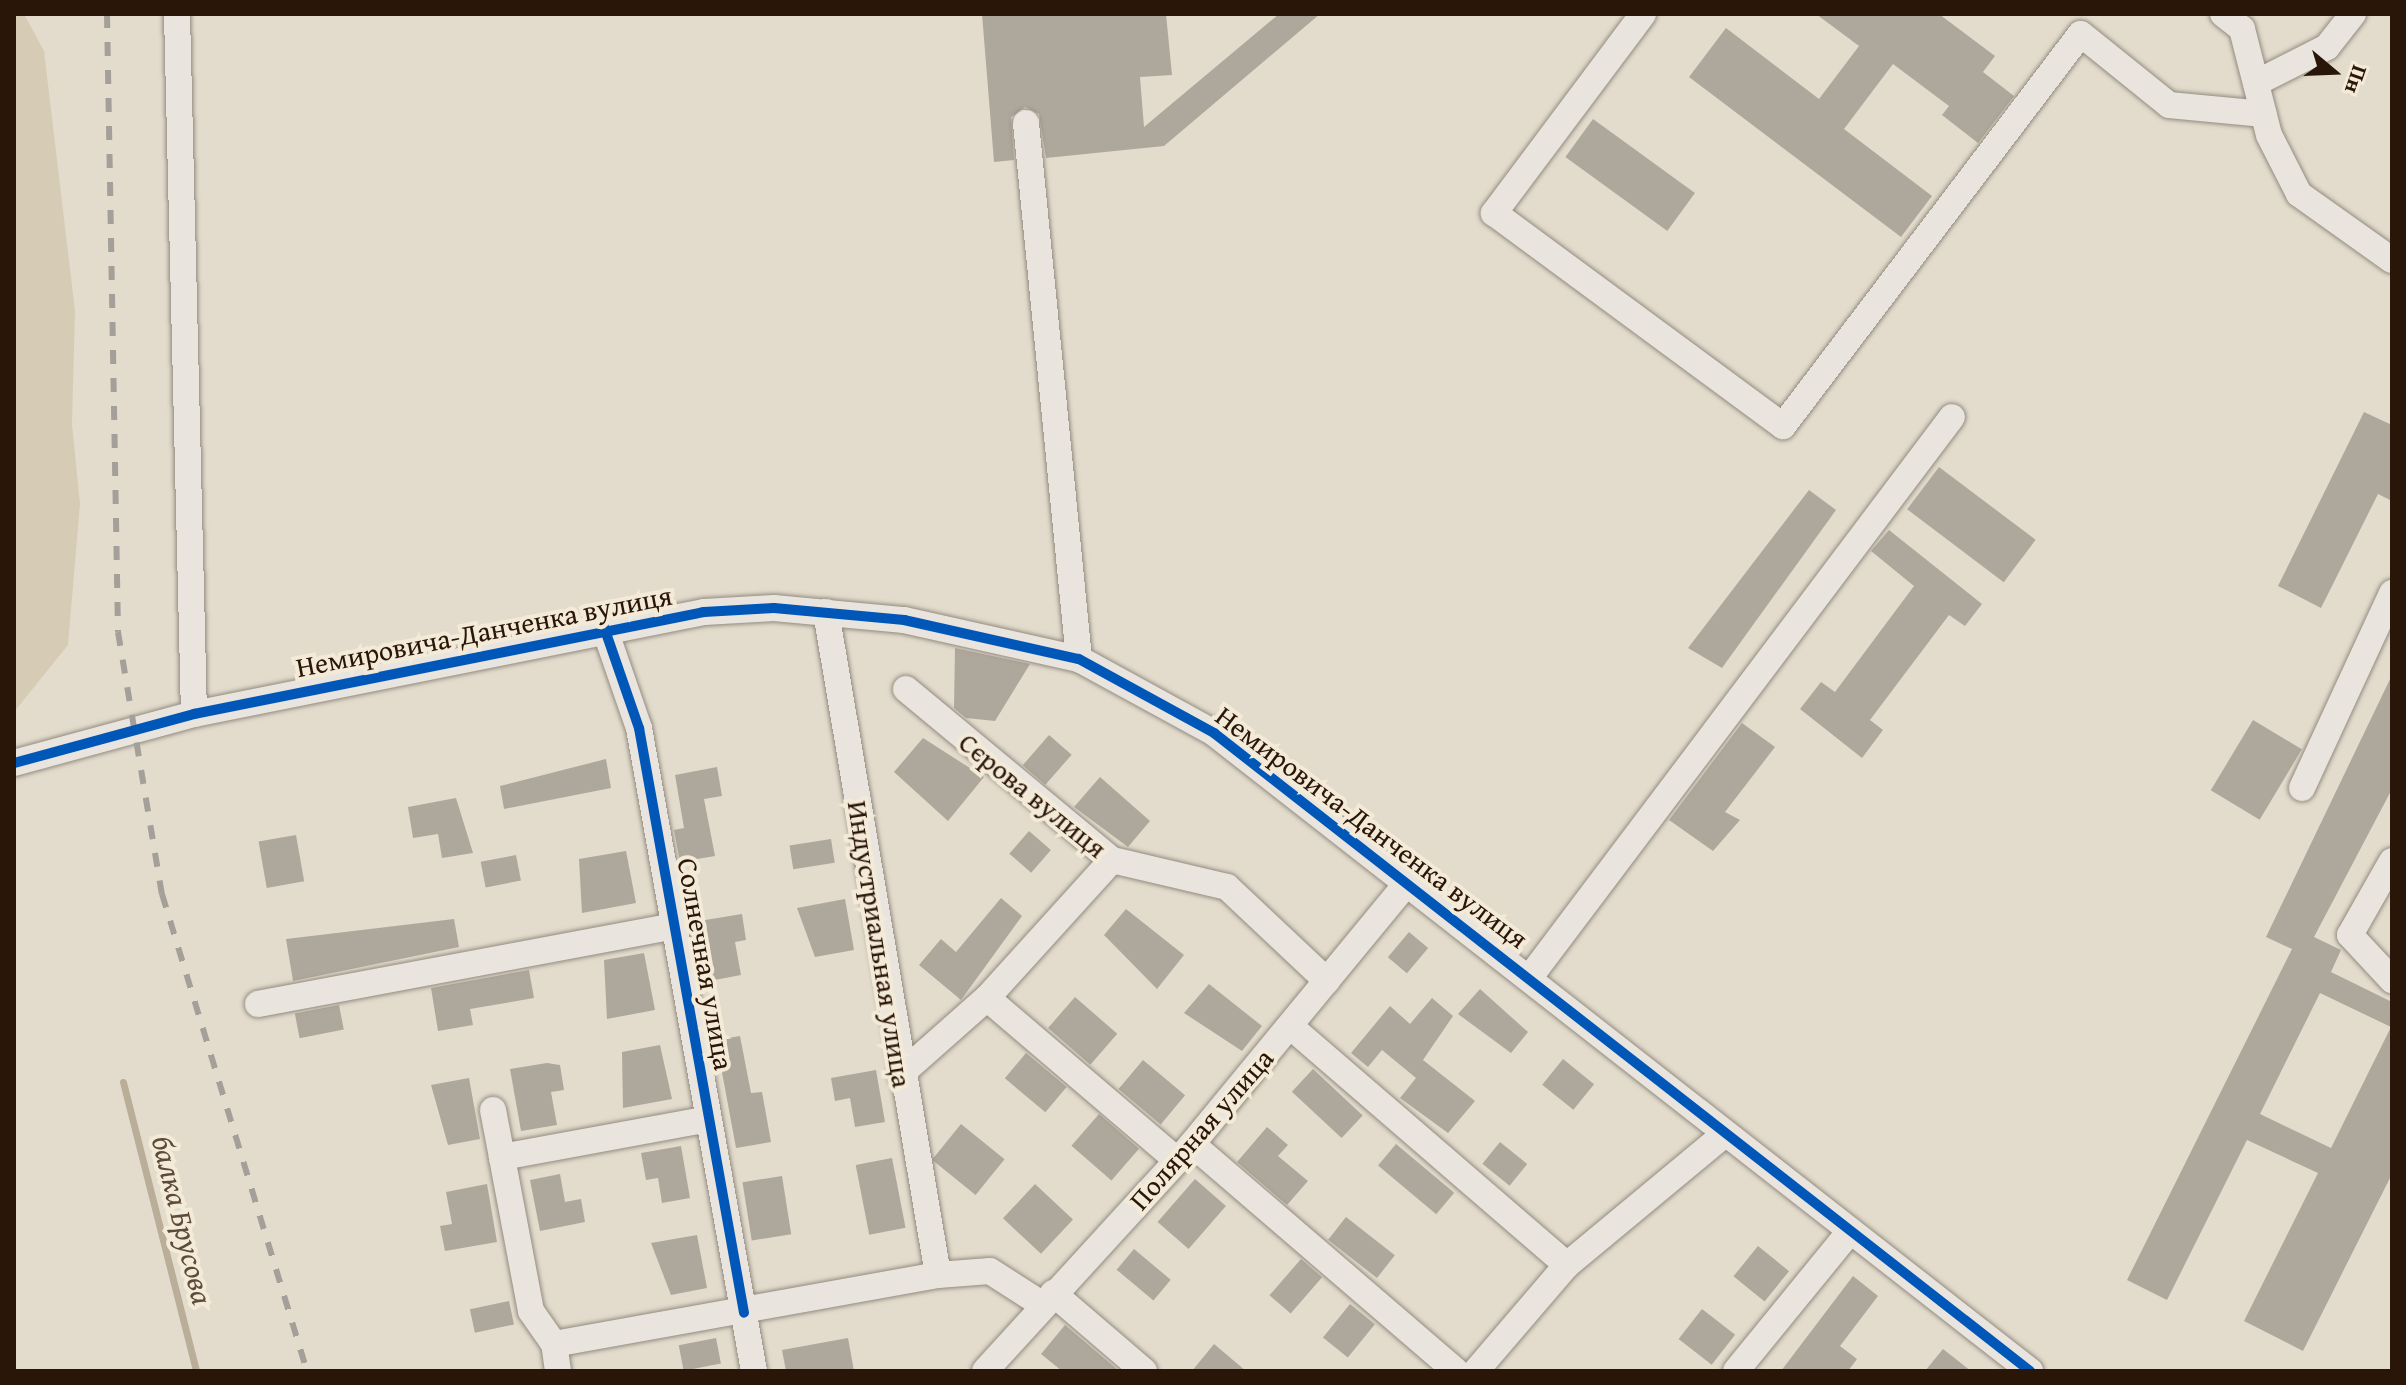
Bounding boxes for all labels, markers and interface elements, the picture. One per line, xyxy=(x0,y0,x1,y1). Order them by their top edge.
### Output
north arrow xyxy=(2294,32,2374,112)
text: Пн xyxy=(2337,61,2376,98)
street label: Немировича-Данченка вулиця xyxy=(293,578,675,684)
street label: Немировича-Данченка вулиця xyxy=(1209,699,1535,955)
street label: Сєрова вулиця xyxy=(952,725,1114,865)
street label: Индустриальная улица xyxy=(841,798,919,1090)
street label: Солнечная улица xyxy=(671,855,741,1073)
street label: Полярная улица xyxy=(1122,1042,1280,1216)
water label: балка Брусова xyxy=(145,1132,221,1308)

